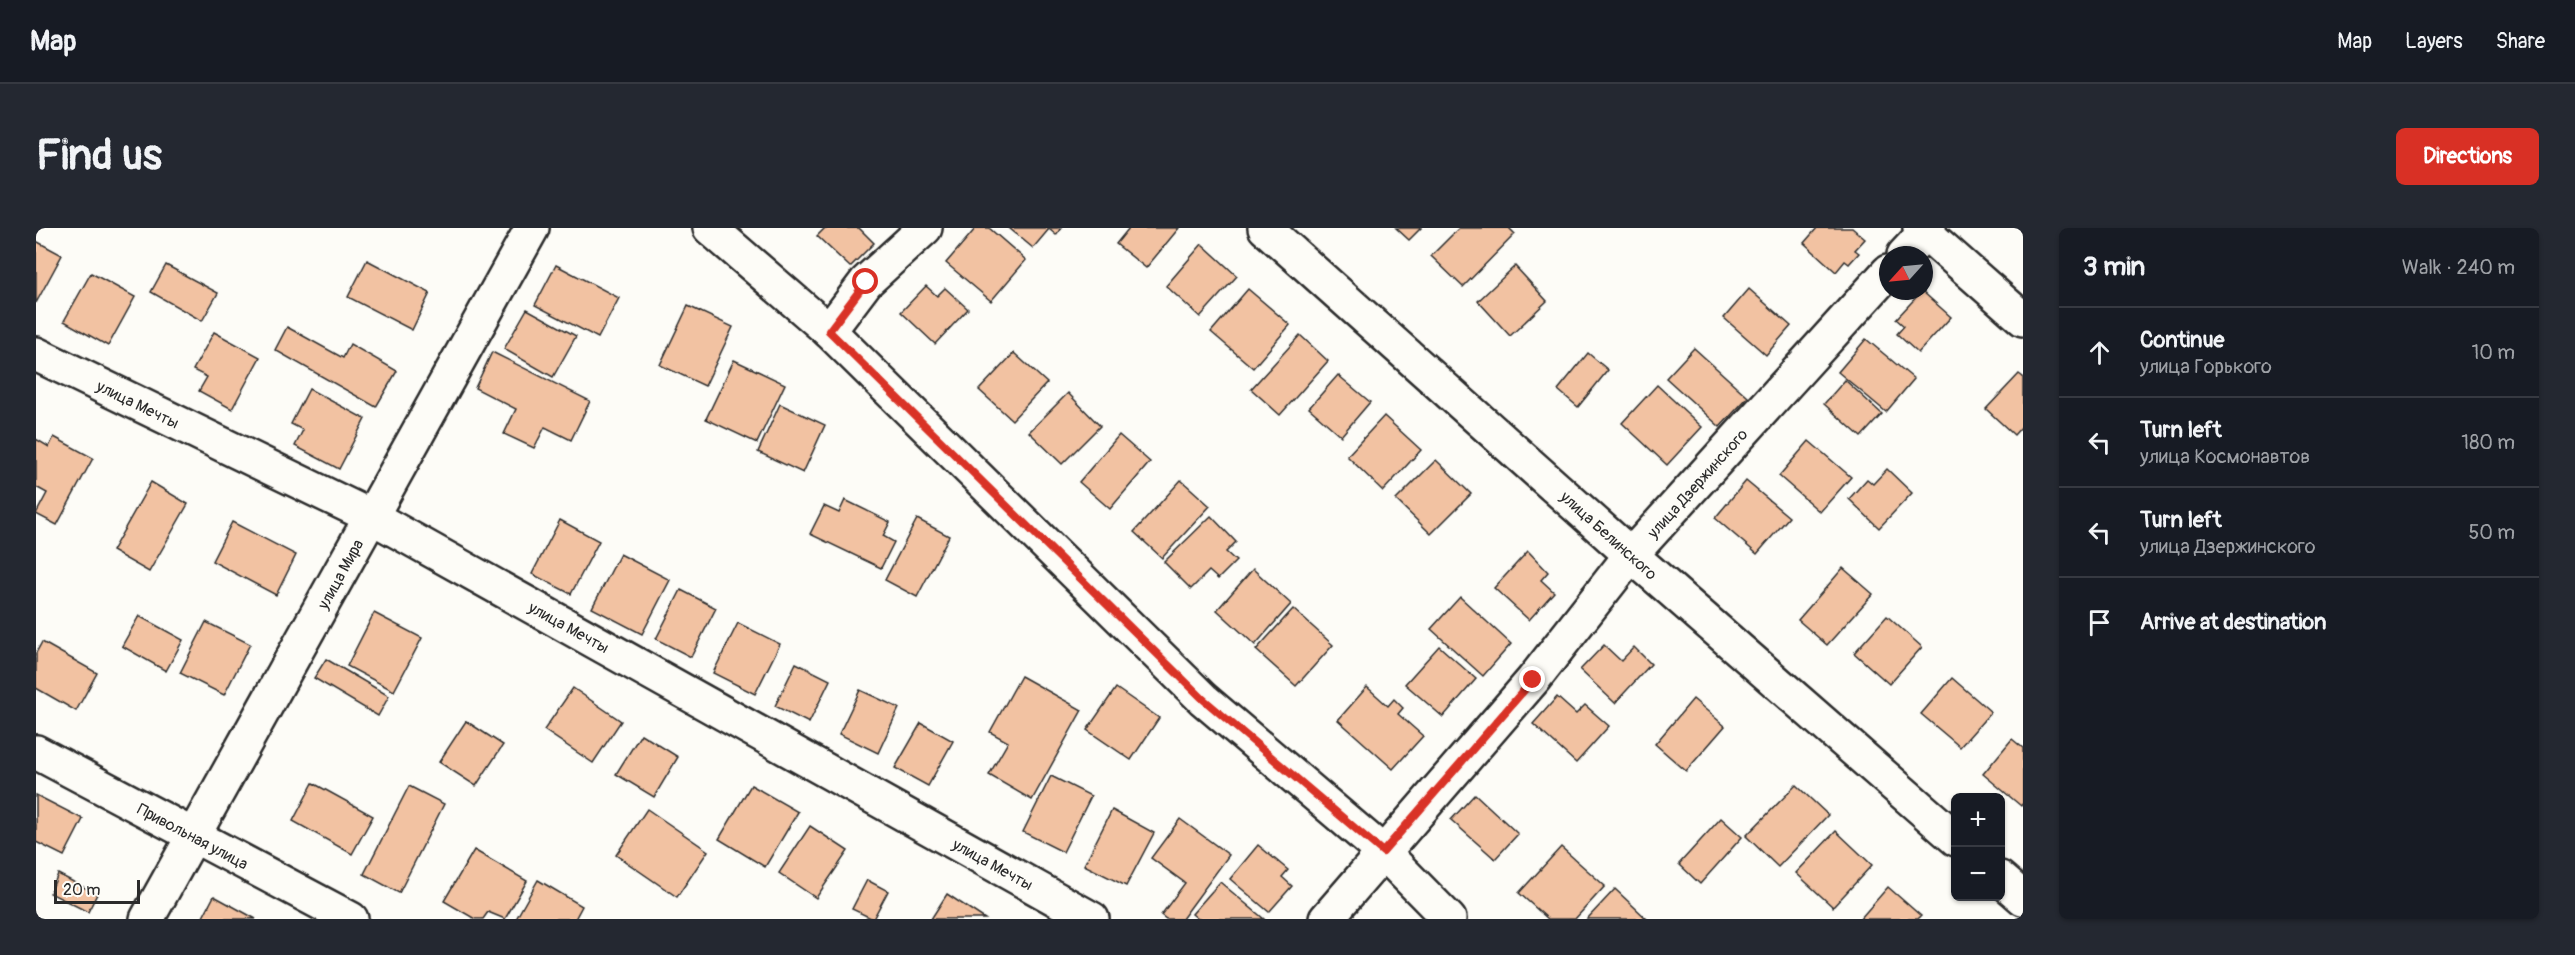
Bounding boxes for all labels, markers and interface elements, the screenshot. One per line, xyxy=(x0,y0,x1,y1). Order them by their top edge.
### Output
text: Map xyxy=(30,24,76,59)
text: Map xyxy=(2337,28,2372,55)
text: Layers xyxy=(2405,28,2463,55)
text: Share xyxy=(2496,28,2545,55)
button: Directions xyxy=(2396,128,2539,185)
text: Find us xyxy=(36,130,162,182)
north arrow xyxy=(1879,246,1933,300)
text: 3 min xyxy=(2083,251,2145,283)
text: Walk · 240 m xyxy=(2402,255,2515,280)
route start xyxy=(852,268,878,294)
text: Continue xyxy=(2140,326,2224,354)
icon: ahead xyxy=(2083,336,2116,369)
text: 10 m xyxy=(2471,340,2515,365)
text: улица Горького xyxy=(2140,354,2272,379)
street label: улица Мечты xyxy=(92,376,182,433)
text: Turn left xyxy=(2140,416,2222,444)
street label: улица Дзержинского xyxy=(1643,424,1752,543)
icon: left xyxy=(2083,426,2116,459)
text: 180 m xyxy=(2461,430,2515,455)
text: улица Космонавтов xyxy=(2140,444,2310,469)
street label: улица Белинского xyxy=(1555,486,1661,585)
text: Turn left xyxy=(2140,506,2222,534)
icon: left xyxy=(2083,516,2116,549)
text: 50 m xyxy=(2468,520,2515,545)
text: улица Дзержинского xyxy=(2140,534,2316,559)
street label: улица Мира xyxy=(313,536,368,614)
street label: улица Мечты xyxy=(524,597,612,658)
icon: arrive xyxy=(2083,606,2116,639)
text: Arrive at destination xyxy=(2140,608,2326,636)
route end xyxy=(1519,666,1545,692)
map controls xyxy=(1951,793,2005,901)
button: + xyxy=(1951,793,2005,847)
street label: Привольная улица xyxy=(134,799,251,875)
street label: улица Мечты xyxy=(948,834,1036,895)
button: − xyxy=(1951,847,2005,901)
scale bar xyxy=(54,877,140,904)
text: 20 m xyxy=(63,880,101,900)

